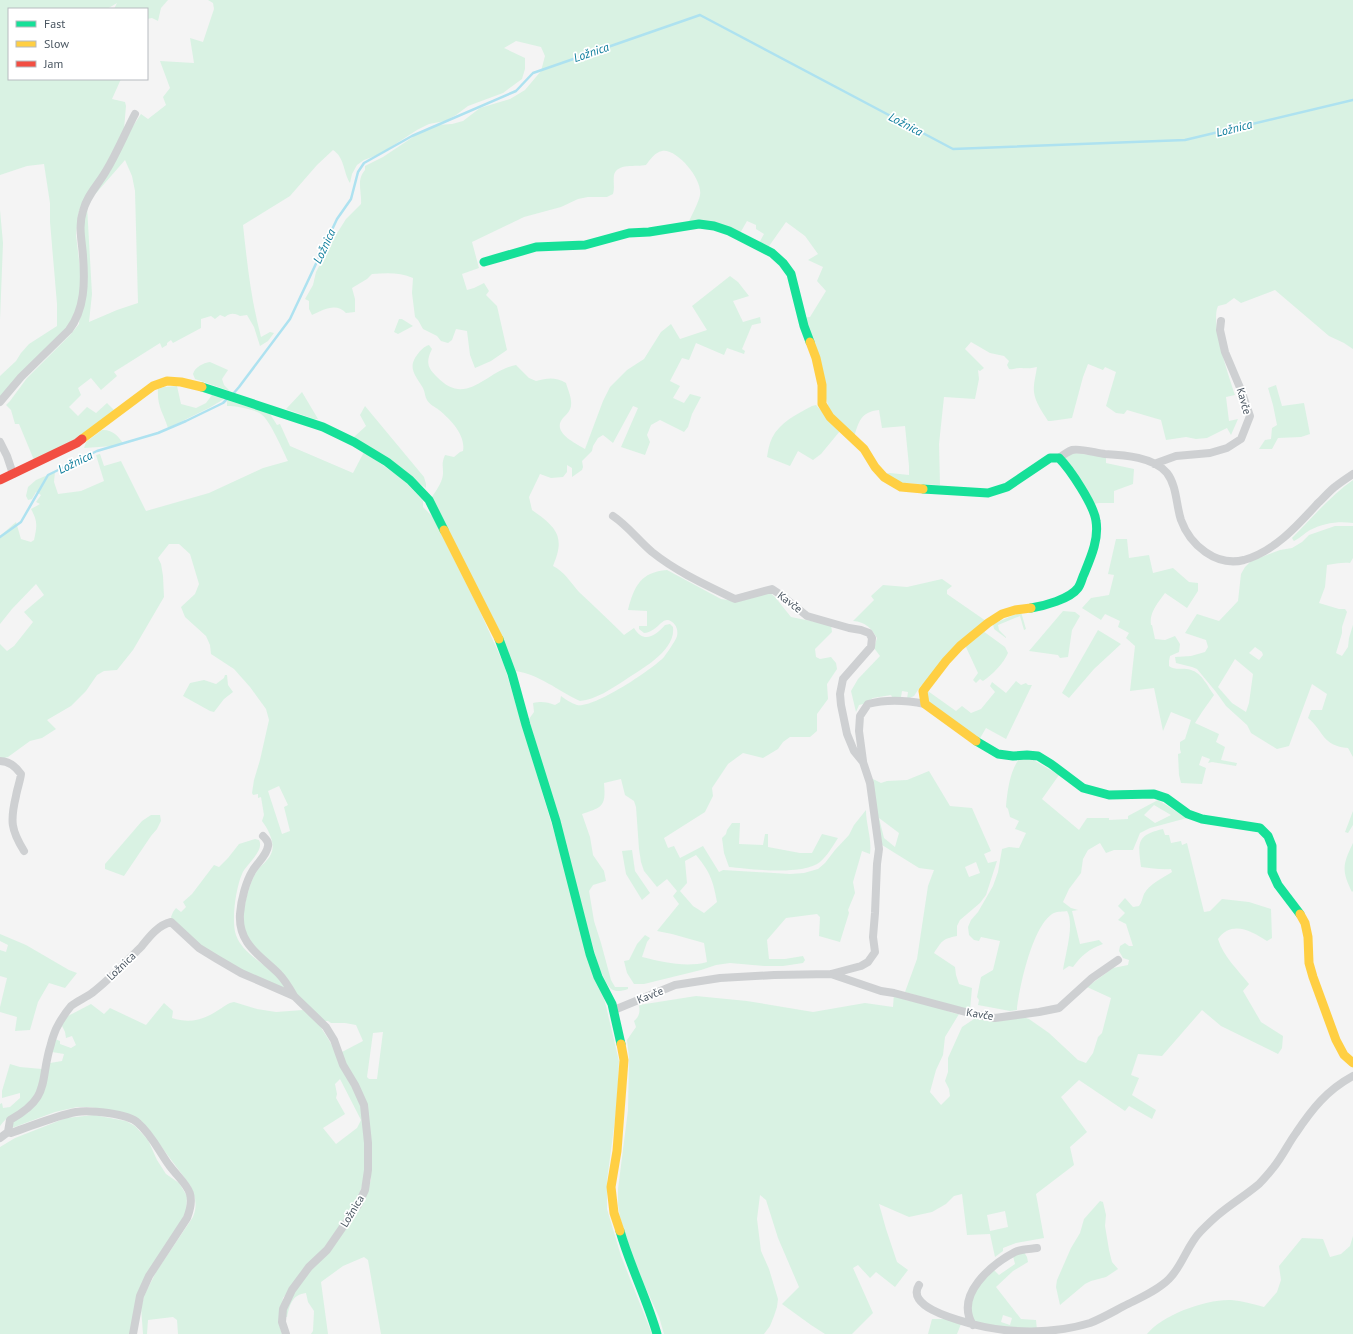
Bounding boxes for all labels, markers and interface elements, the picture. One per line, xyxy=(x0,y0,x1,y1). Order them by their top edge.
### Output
legend xyxy=(8,8,148,80)
text: Fast xyxy=(44,16,65,31)
text: Slow xyxy=(44,36,69,51)
water label: Ložnica xyxy=(571,39,611,65)
text: Jam xyxy=(43,56,63,71)
water label: Ložnica xyxy=(886,109,926,139)
water label: Ložnica xyxy=(1214,116,1254,140)
water label: Ložnica xyxy=(309,226,339,266)
street label: Kavče xyxy=(1234,386,1255,416)
water label: Ložnica xyxy=(55,447,95,477)
street label: Kavče xyxy=(775,588,805,616)
street label: Ložnica xyxy=(104,949,138,983)
street label: Kavče xyxy=(635,983,666,1007)
street label: Kavče xyxy=(965,1005,995,1023)
street label: Ložnica xyxy=(337,1192,367,1230)

